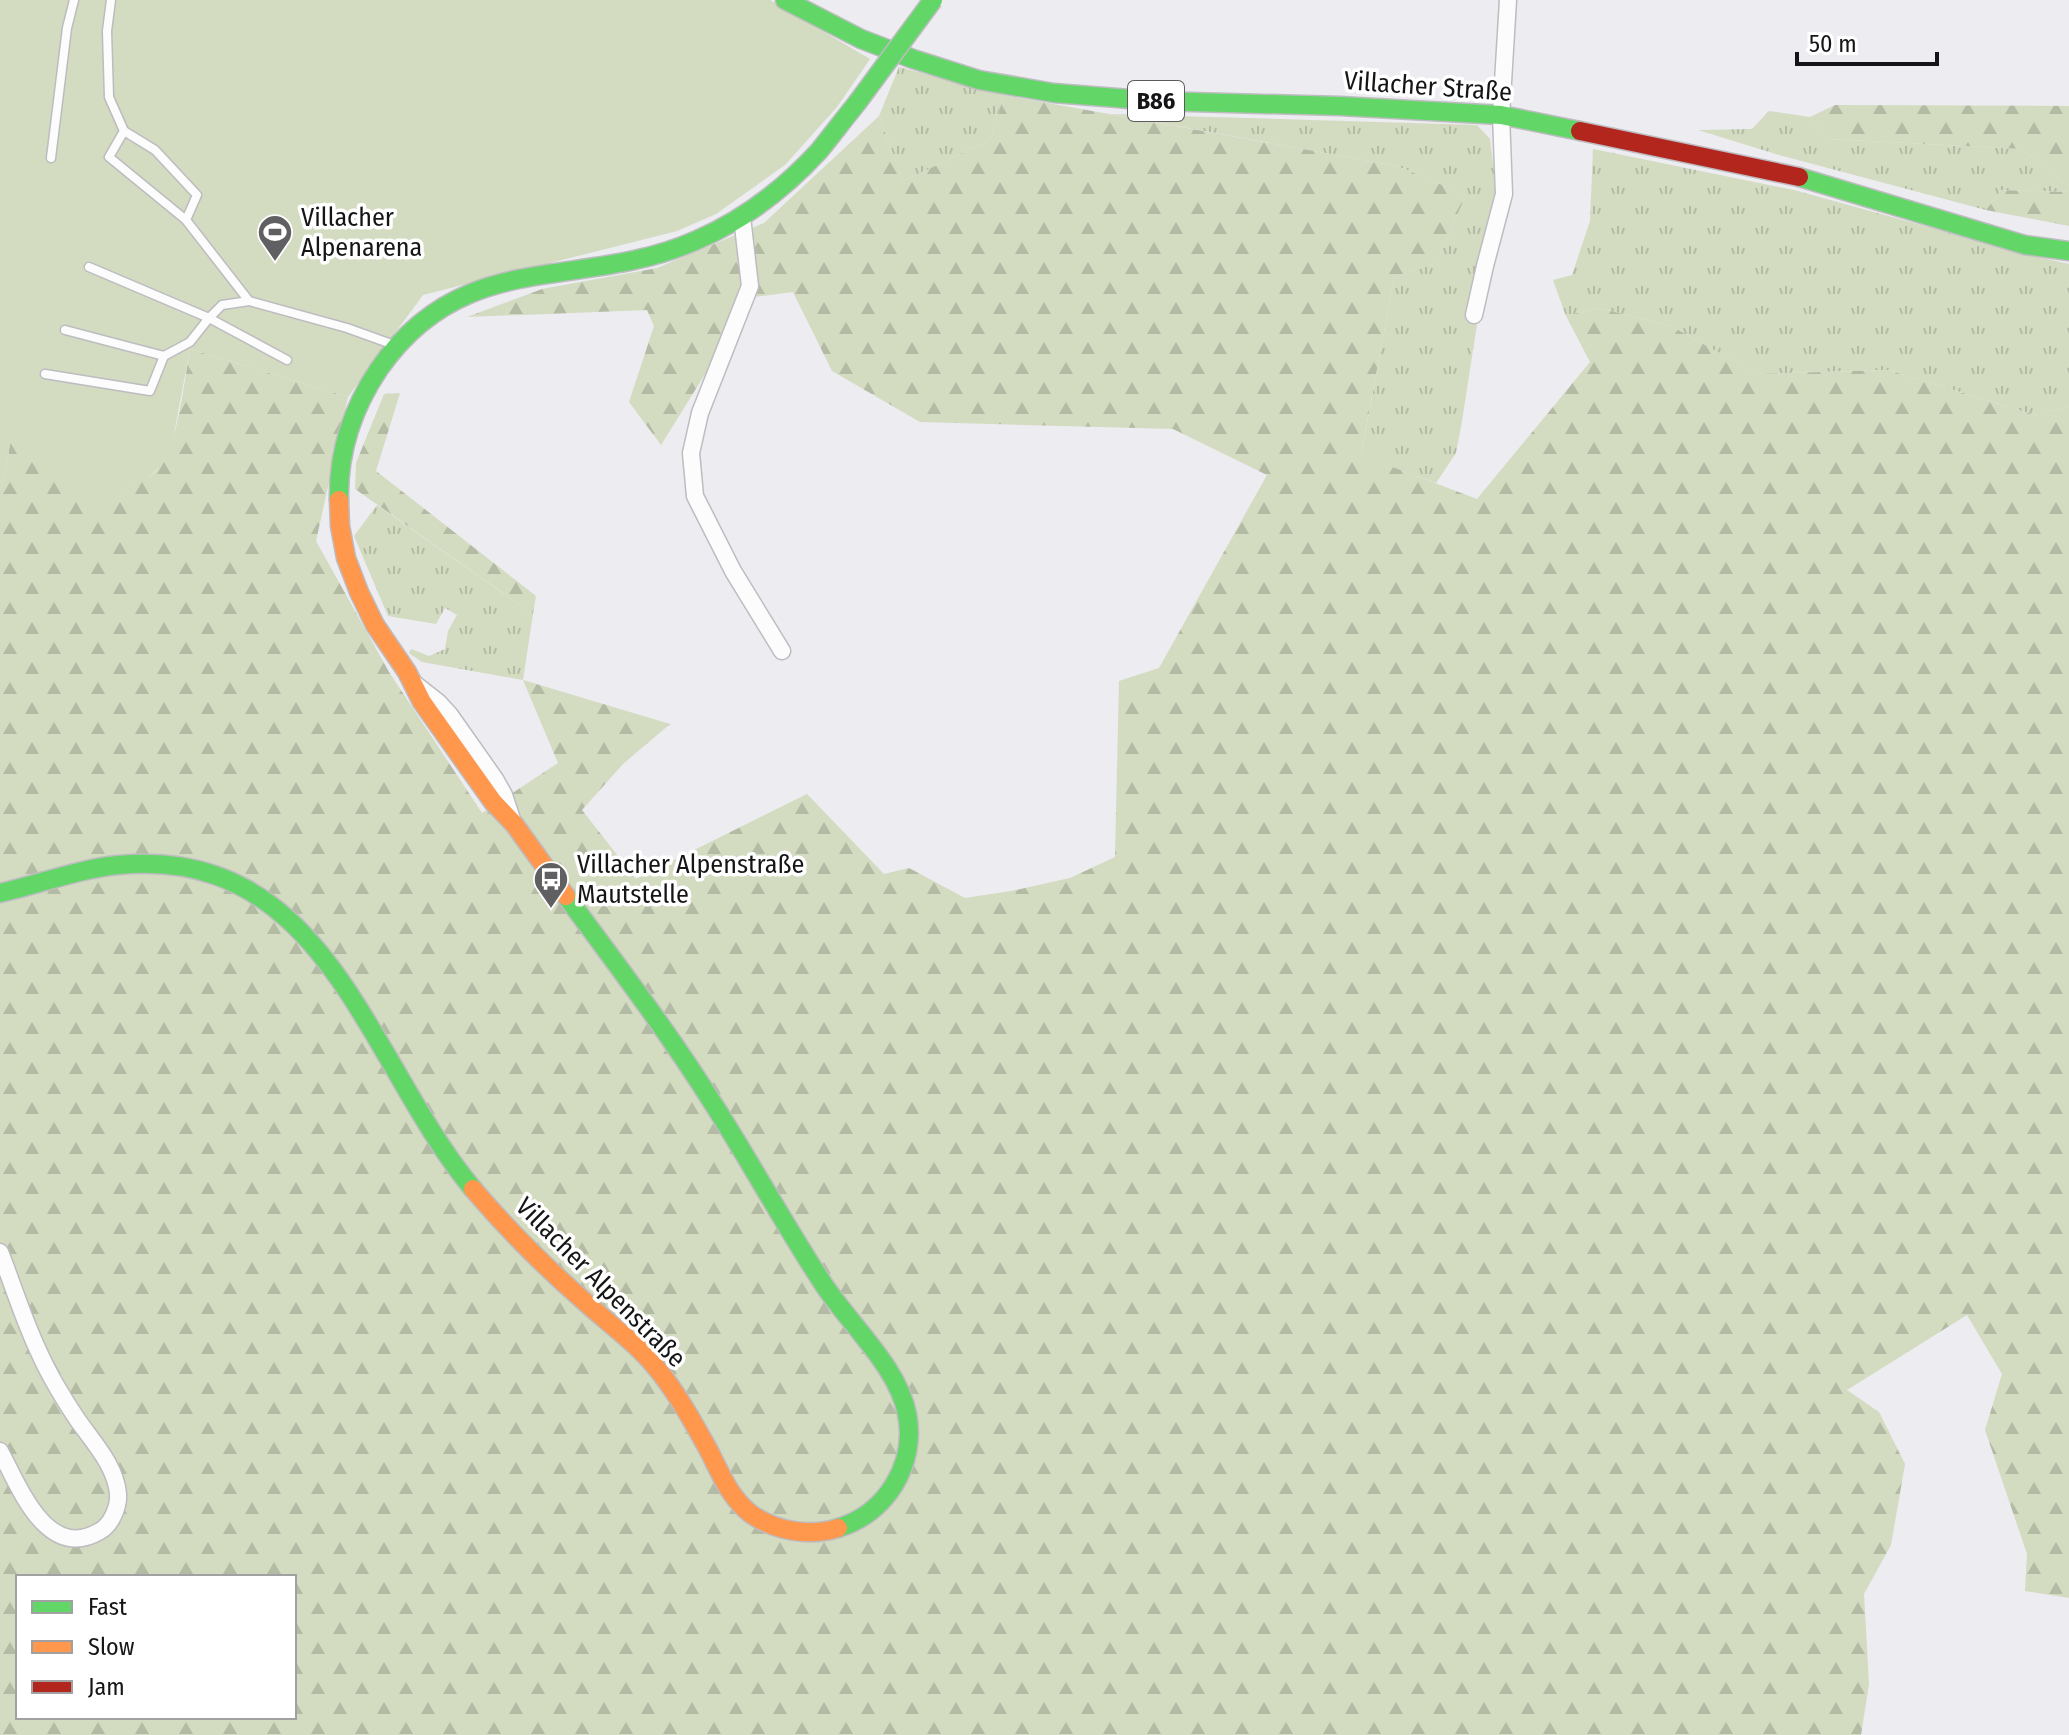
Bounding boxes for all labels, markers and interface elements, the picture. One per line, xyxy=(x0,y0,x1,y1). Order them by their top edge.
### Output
scale bar xyxy=(1797,16,1937,66)
text: 50 m xyxy=(1809,30,1857,58)
street label: Villacher Straße xyxy=(1343,65,1513,108)
road number: B86 xyxy=(1128,81,1184,121)
place label: Villacher Alpenarena xyxy=(301,202,422,263)
sports icon: Villacher Alpenarena xyxy=(256,213,294,263)
place label: Villacher Alpenstraße Mautstelle xyxy=(577,849,804,910)
bus stop icon: Villacher Alpenstraße Mautstelle xyxy=(532,860,570,910)
street label: Villacher Alpenstraße xyxy=(509,1191,692,1374)
legend xyxy=(16,1575,296,1719)
text: Fast xyxy=(88,1593,127,1621)
text: Slow xyxy=(88,1633,135,1661)
text: Jam xyxy=(88,1673,125,1701)

